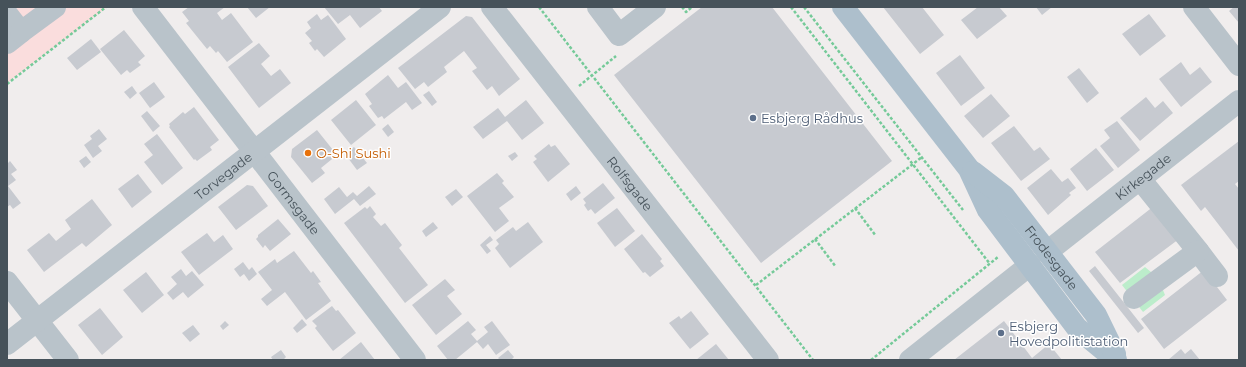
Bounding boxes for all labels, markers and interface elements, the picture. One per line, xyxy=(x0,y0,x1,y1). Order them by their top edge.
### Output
place label: Esbjerg Rådhus xyxy=(761,110,863,126)
marker: Esbjerg Rådhus xyxy=(748,113,758,123)
place label: O-Shi Sushi xyxy=(316,145,391,161)
street label: Torvegade xyxy=(191,148,255,203)
marker: O-Shi Sushi xyxy=(303,148,313,158)
street label: Kirkegade xyxy=(1112,150,1174,203)
street label: Rolfsgade xyxy=(604,153,656,214)
street label: Gormsgade xyxy=(264,167,324,238)
street label: Frodesgade xyxy=(1022,222,1082,293)
place label: Esbjerg Hovedpolitistation xyxy=(1009,318,1128,349)
marker: Esbjerg Hovedpolitistation xyxy=(996,328,1006,338)

